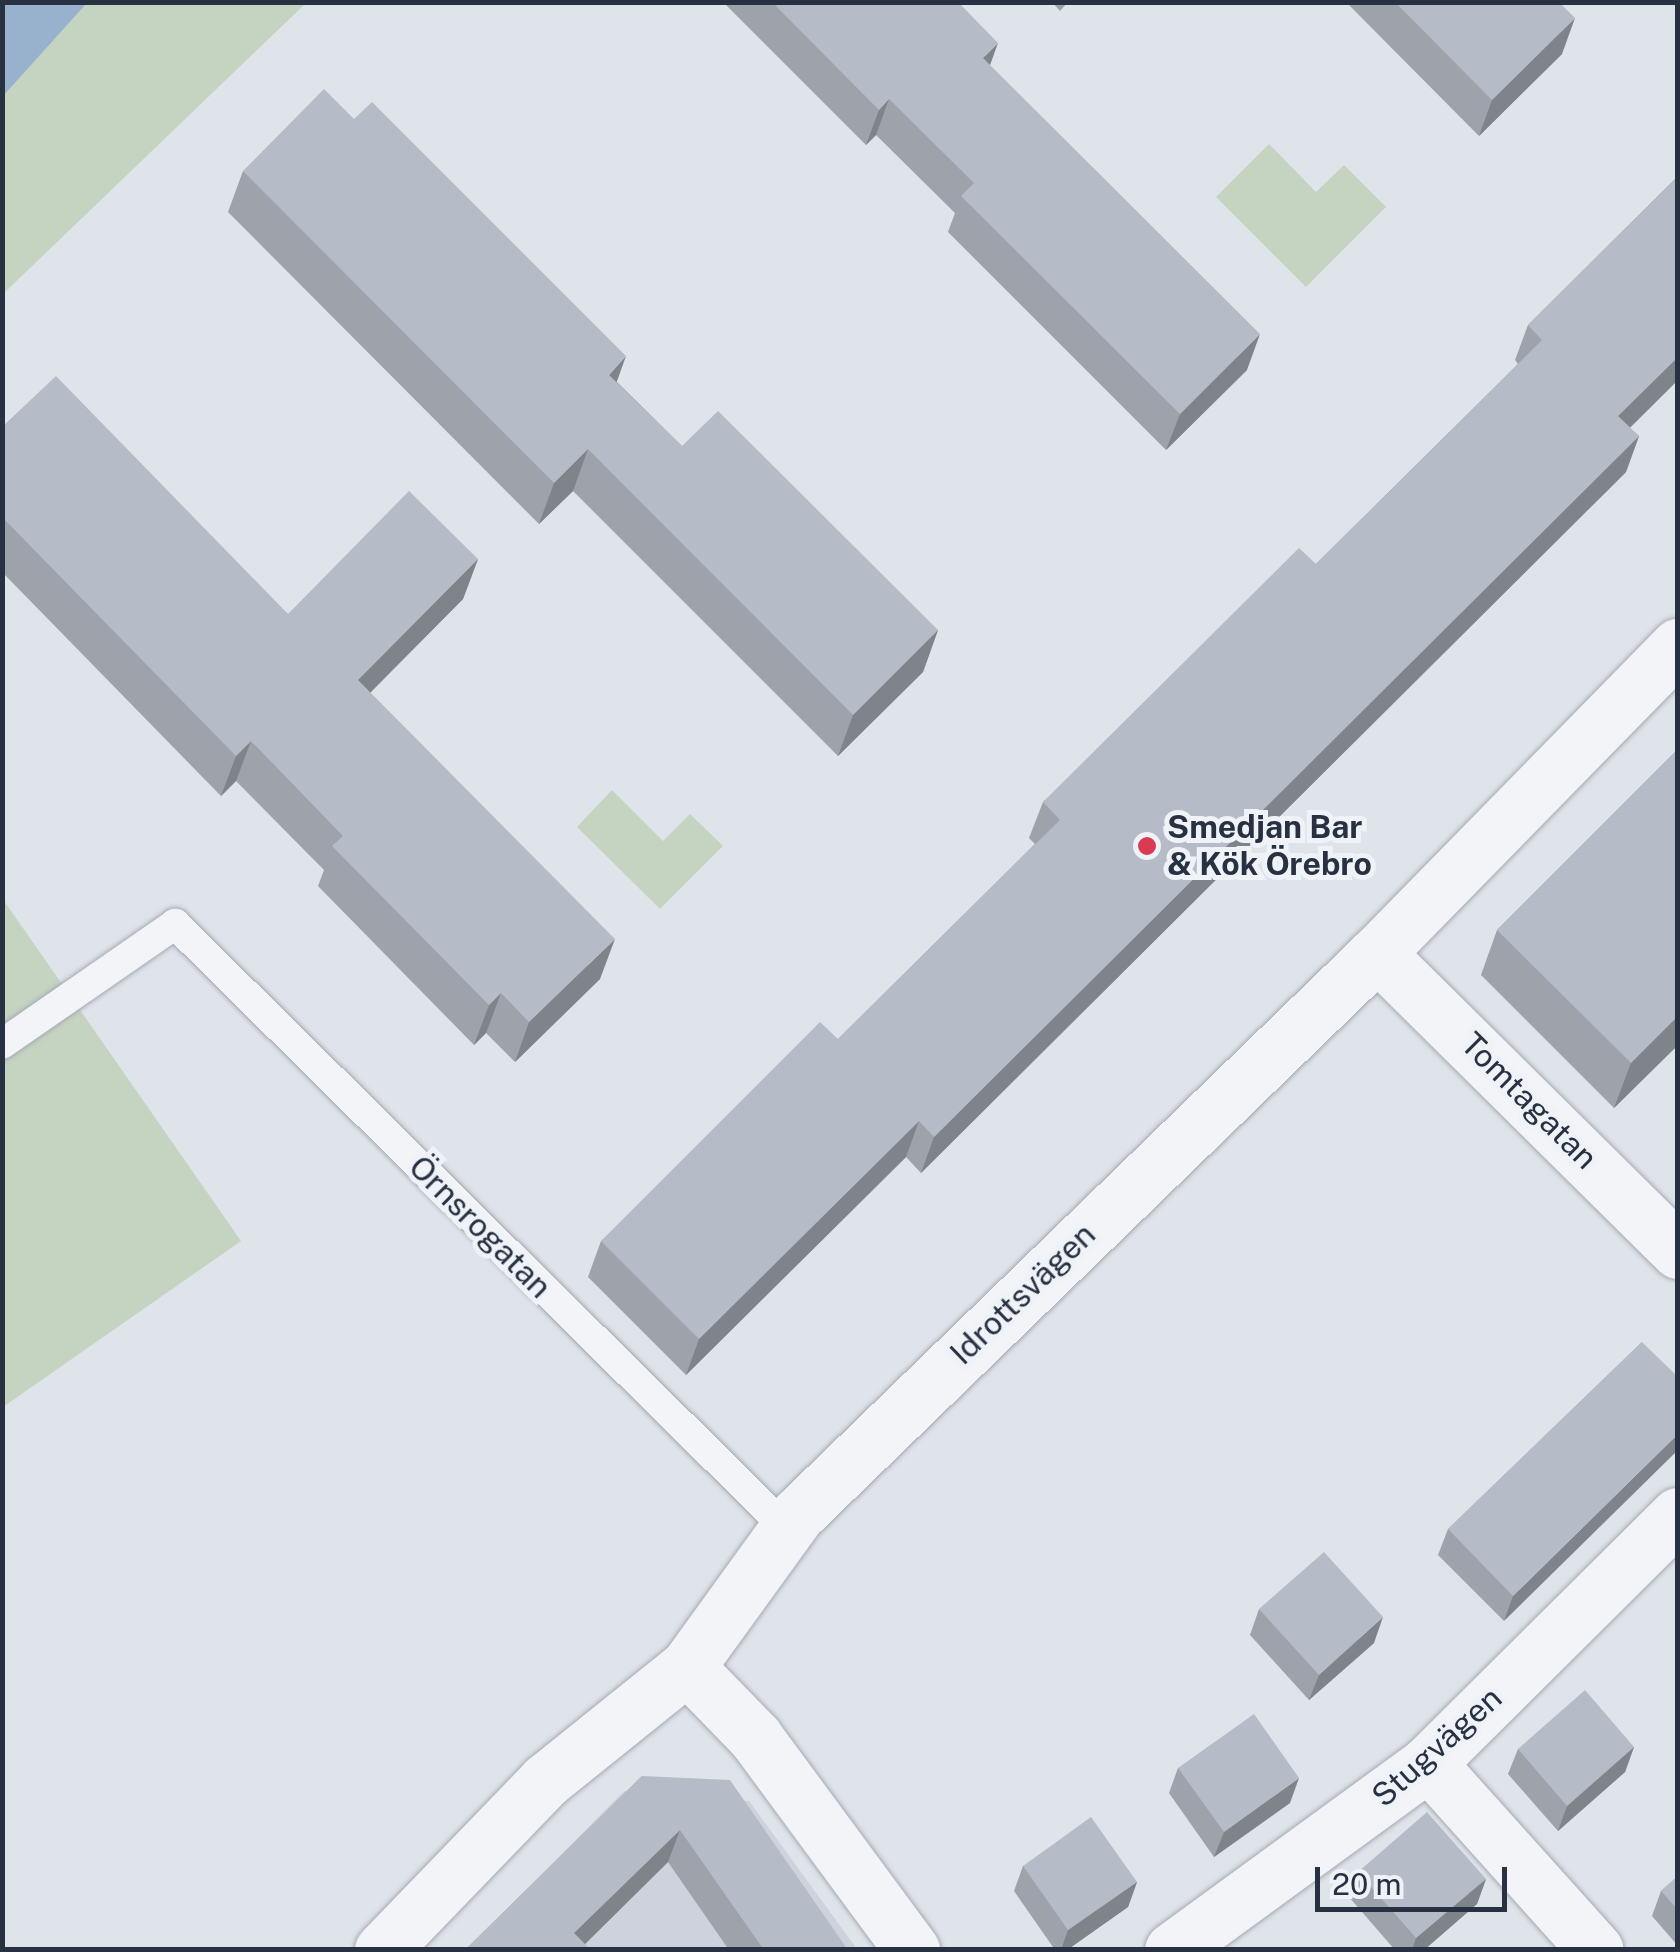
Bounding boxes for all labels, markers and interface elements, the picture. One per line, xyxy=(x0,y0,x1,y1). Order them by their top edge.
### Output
place label: Smedjan Bar & Kök Örebro xyxy=(1167,809,1372,884)
marker: Smedjan Bar & Kök Örebro xyxy=(1136,835,1158,857)
street label: Tomtagatan xyxy=(1453,1025,1605,1177)
street label: Örnsrogatan xyxy=(401,1148,559,1306)
street label: Idrottsvägen xyxy=(943,1215,1103,1373)
street label: Stugvägen xyxy=(1364,1679,1510,1815)
scale bar xyxy=(1320,1847,1512,1909)
text: 20 m xyxy=(1332,1866,1401,1902)

